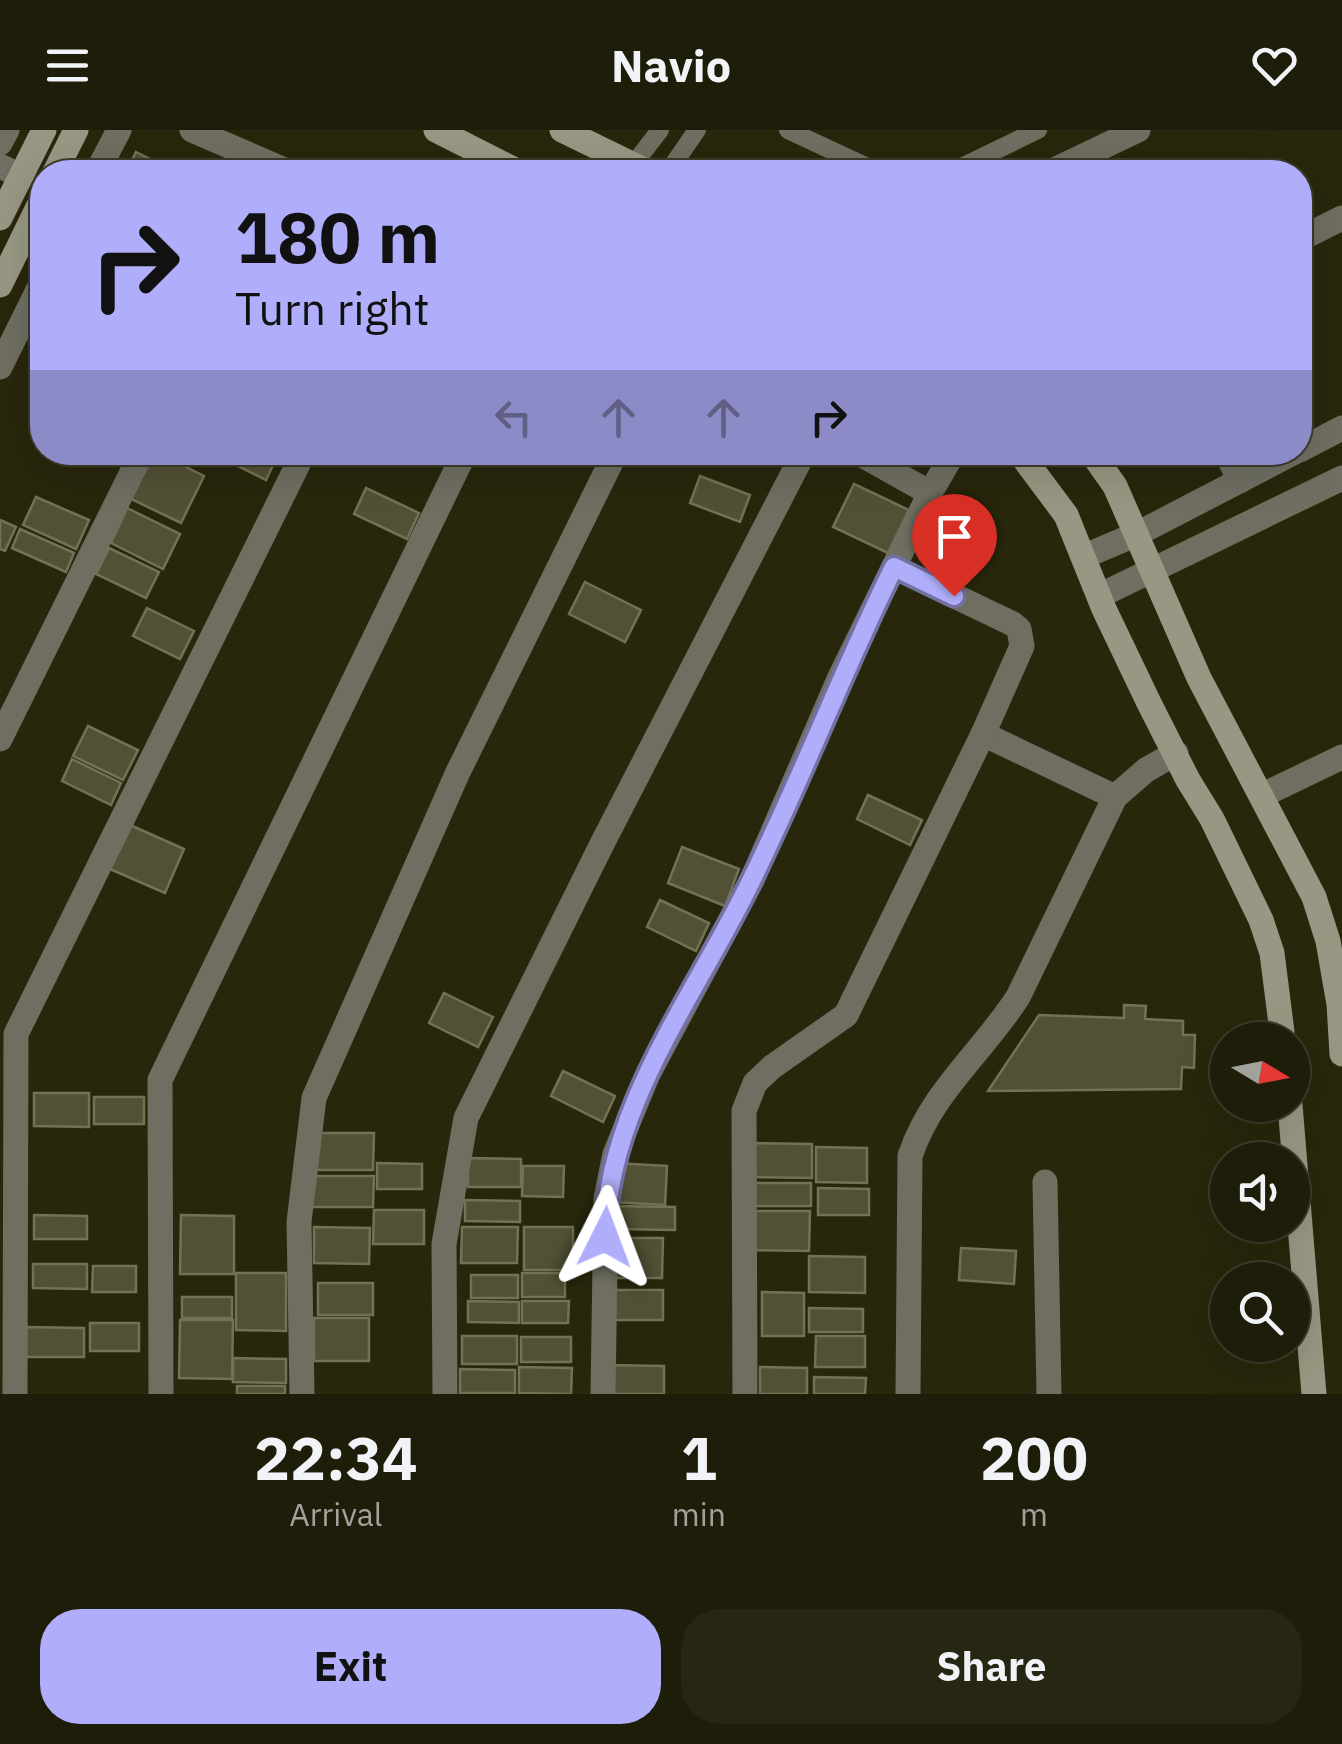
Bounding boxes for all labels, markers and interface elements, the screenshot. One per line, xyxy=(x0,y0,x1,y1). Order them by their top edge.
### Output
text: Navio xyxy=(611,36,731,94)
icon: menu xyxy=(40,38,95,93)
icon: heart xyxy=(1247,38,1302,93)
text: 180 m xyxy=(235,191,440,282)
icon: right xyxy=(70,200,200,330)
text: Turn right xyxy=(235,279,430,337)
icon: left xyxy=(486,390,541,445)
icon: ahead xyxy=(591,390,646,445)
icon: ahead xyxy=(696,390,751,445)
icon: right xyxy=(801,390,856,445)
pin xyxy=(912,494,997,597)
icon: arrive xyxy=(927,509,982,564)
north arrow xyxy=(1210,1022,1310,1122)
map controls xyxy=(1210,1022,1310,1362)
button: sound xyxy=(1210,1142,1310,1242)
position arrow xyxy=(553,1185,657,1289)
button: search xyxy=(1210,1262,1310,1362)
text: 22:34 xyxy=(254,1418,418,1497)
text: 1 xyxy=(681,1418,717,1497)
text: 200 xyxy=(980,1418,1088,1497)
text: Arrival xyxy=(289,1493,383,1535)
text: min xyxy=(672,1493,726,1535)
text: m xyxy=(1020,1493,1048,1535)
button: Exit xyxy=(40,1609,661,1724)
button: Share xyxy=(681,1609,1302,1724)

